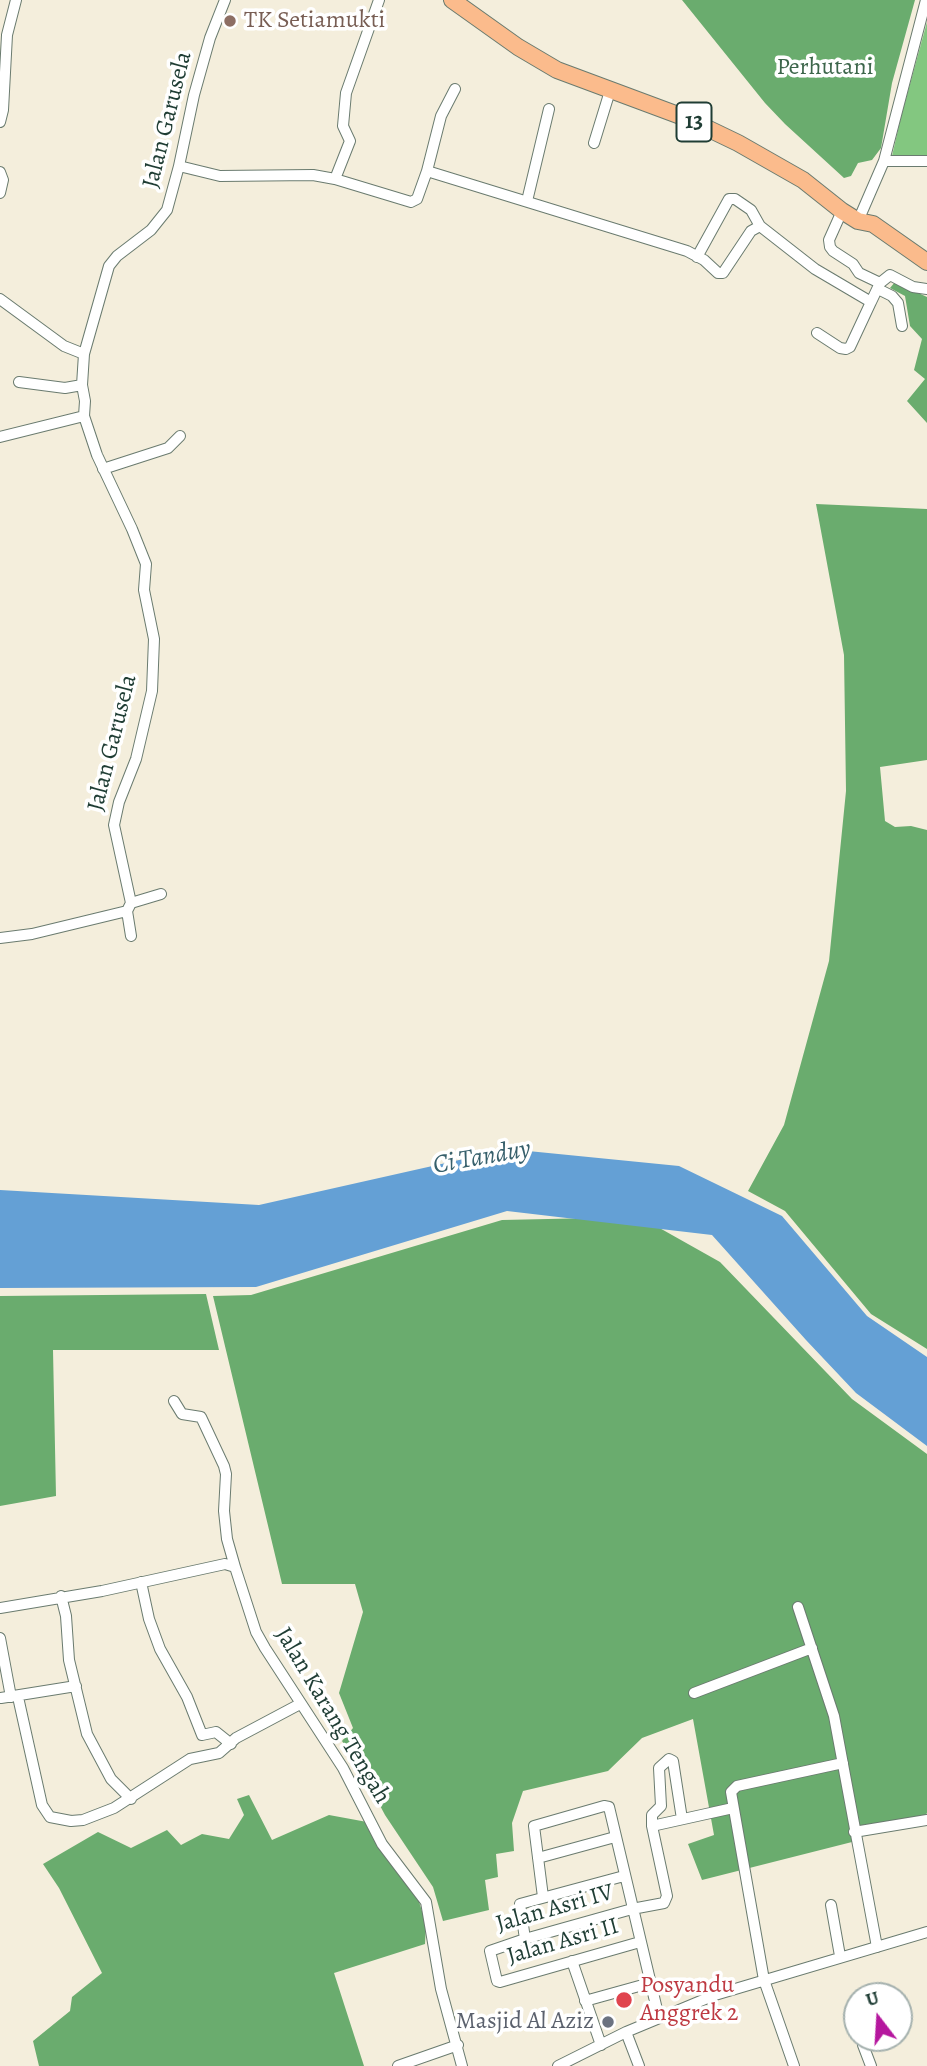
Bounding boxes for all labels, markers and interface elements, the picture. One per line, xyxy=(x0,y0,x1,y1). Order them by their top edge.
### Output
place label: TK Setiamukti xyxy=(244,7,385,35)
marker: TK Setiamukti xyxy=(222,13,238,29)
street label: Jalan Garusela xyxy=(137,49,199,191)
park label: Perhutani xyxy=(777,54,873,82)
road number: 13 xyxy=(676,102,712,141)
street label: Jalan Garusela xyxy=(82,672,144,814)
water label: Ci Tanduy xyxy=(431,1134,533,1182)
street label: Jalan Karang Tengah xyxy=(268,1623,396,1809)
street label: Jalan Asri IV xyxy=(493,1878,617,1940)
street label: Jalan Asri II xyxy=(504,1912,622,1972)
place label: Posyandu Anggrek 2 xyxy=(640,1972,739,2028)
north arrow xyxy=(843,1982,913,2052)
text: U xyxy=(863,1985,882,2013)
marker: Posyandu Anggrek 2 xyxy=(614,1990,634,2010)
place label: Masjid Al Aziz xyxy=(456,2008,594,2036)
marker: Masjid Al Aziz xyxy=(600,2014,616,2030)

